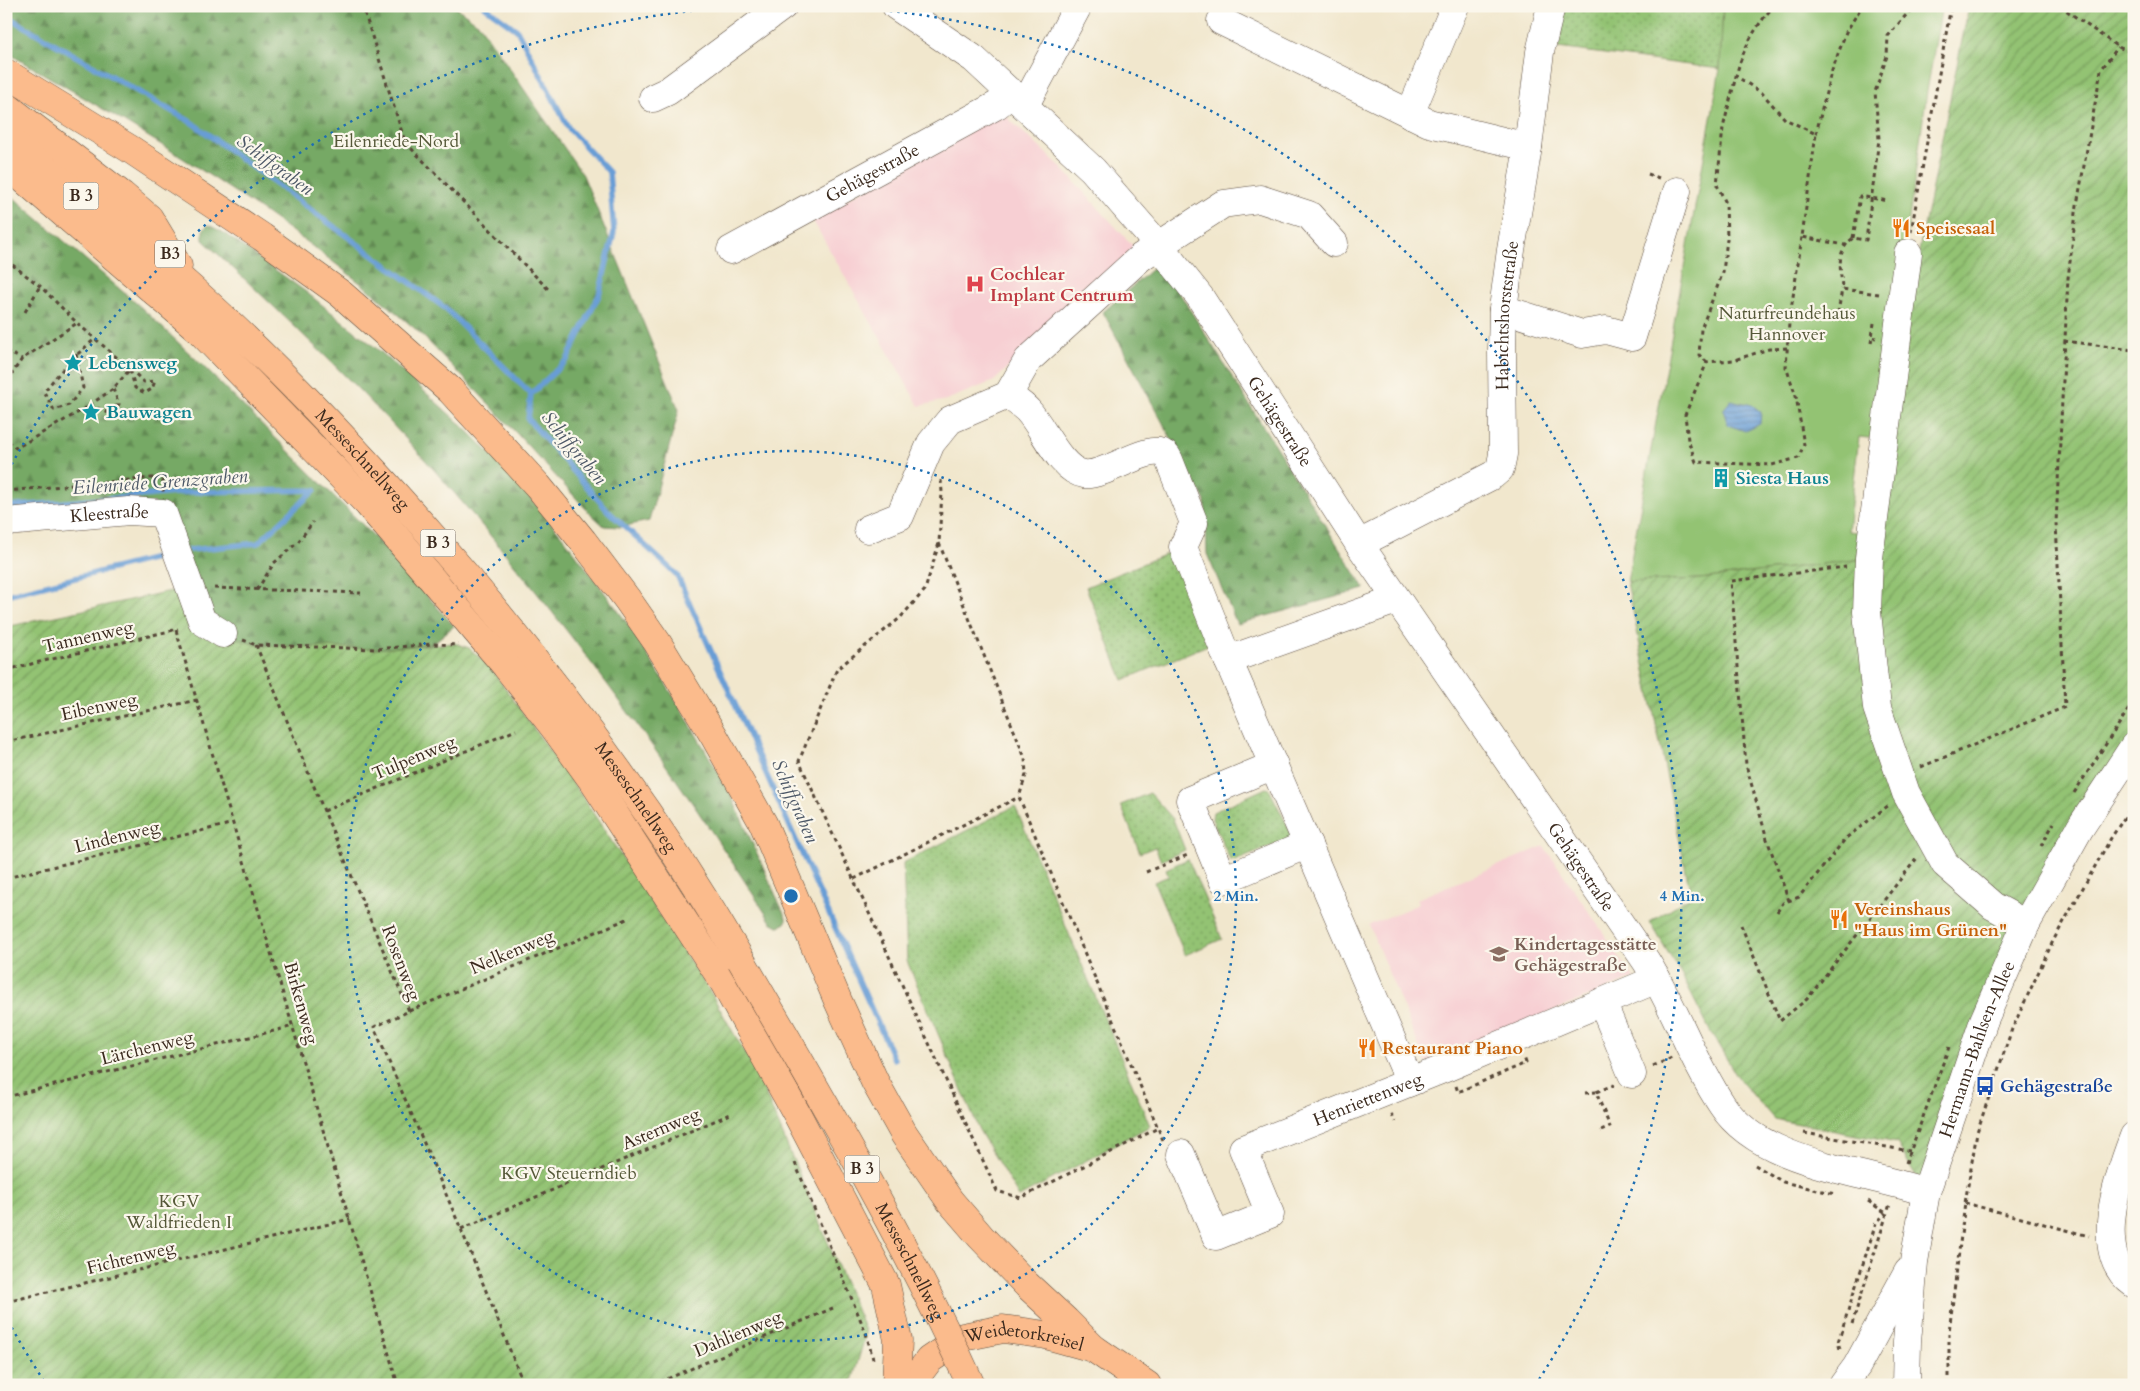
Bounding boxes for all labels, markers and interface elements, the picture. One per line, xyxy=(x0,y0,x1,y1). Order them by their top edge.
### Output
water label: Schiffgraben xyxy=(231,128,319,202)
park label: Eilenriede-Nord xyxy=(333,129,459,154)
street label: Gehägestraße xyxy=(821,137,924,209)
road number: B 3 xyxy=(64,182,98,210)
place label: Speisesaal xyxy=(1916,216,1995,241)
restaurant icon: Speisesaal xyxy=(1890,217,1912,239)
street label: Habichtshorststraße xyxy=(1489,239,1525,391)
road number: B3 xyxy=(155,240,185,268)
place label: Cochlear Implant Centrum xyxy=(990,262,1134,308)
hospital icon: Cochlear Implant Centrum xyxy=(964,273,986,295)
park label: Naturfreundehaus Hannover xyxy=(1719,301,1855,347)
place label: Lebensweg xyxy=(88,351,177,376)
place icon: Lebensweg xyxy=(62,352,84,374)
street label: Gehägestraße xyxy=(1242,371,1319,472)
place label: Bauwagen xyxy=(106,400,193,425)
place icon: Bauwagen xyxy=(80,401,102,423)
street label: Messeschnellweg xyxy=(310,403,417,516)
water label: Schiffgraben xyxy=(535,406,613,491)
water label: Eilenriede Grenzgraben xyxy=(72,463,249,501)
place label: Siesta Haus xyxy=(1736,466,1829,491)
building icon: Siesta Haus xyxy=(1710,467,1732,489)
street label: Kleestraße xyxy=(69,498,150,529)
road number: B 3 xyxy=(420,530,456,556)
street label: Tannenweg xyxy=(40,614,137,660)
street label: Eibenweg xyxy=(59,687,140,727)
street label: Tulpenweg xyxy=(368,729,460,787)
street label: Messeschnellweg xyxy=(589,737,684,858)
water label: Schiffgraben xyxy=(765,755,825,848)
street label: Lindenweg xyxy=(72,814,163,860)
street label: Gehägestraße xyxy=(1542,817,1621,917)
text: 2 Min. xyxy=(1213,886,1259,906)
text: 4 Min. xyxy=(1659,886,1705,906)
centre of rings xyxy=(782,887,800,905)
place label: Vereinshaus "Haus im Grünen" xyxy=(1854,897,2007,943)
restaurant icon: Vereinshaus "Haus im Grünen" xyxy=(1828,908,1850,930)
street label: Rosenweg xyxy=(375,921,427,1005)
street label: Nelkenweg xyxy=(466,923,559,981)
place label: Kindertagesstätte Gehägestraße xyxy=(1514,932,1657,978)
school or university icon: Kindertagesstätte Gehägestraße xyxy=(1488,943,1510,965)
street label: Hermann-Bahlsen-Allee xyxy=(1933,957,2021,1141)
street label: Birkenweg xyxy=(277,959,325,1048)
street label: Lärchenweg xyxy=(98,1024,197,1072)
place label: Restaurant Piano xyxy=(1382,1036,1523,1061)
restaurant icon: Restaurant Piano xyxy=(1356,1037,1378,1059)
street label: Henriettenweg xyxy=(1309,1066,1427,1132)
place label: Gehägestraße xyxy=(2000,1074,2113,1099)
bus stop icon: Gehägestraße xyxy=(1974,1075,1996,1097)
street label: Asternweg xyxy=(618,1101,705,1157)
road number: B 3 xyxy=(844,1156,880,1182)
park label: KGV Steuerndieb xyxy=(501,1161,637,1186)
park label: KGV Waldfrieden I xyxy=(125,1189,232,1235)
street label: Messeschnellweg xyxy=(869,1198,952,1326)
street label: Fichtenweg xyxy=(84,1235,179,1281)
street label: Dahlienweg xyxy=(690,1304,787,1364)
street label: Weidetorkreisel xyxy=(961,1316,1087,1358)

